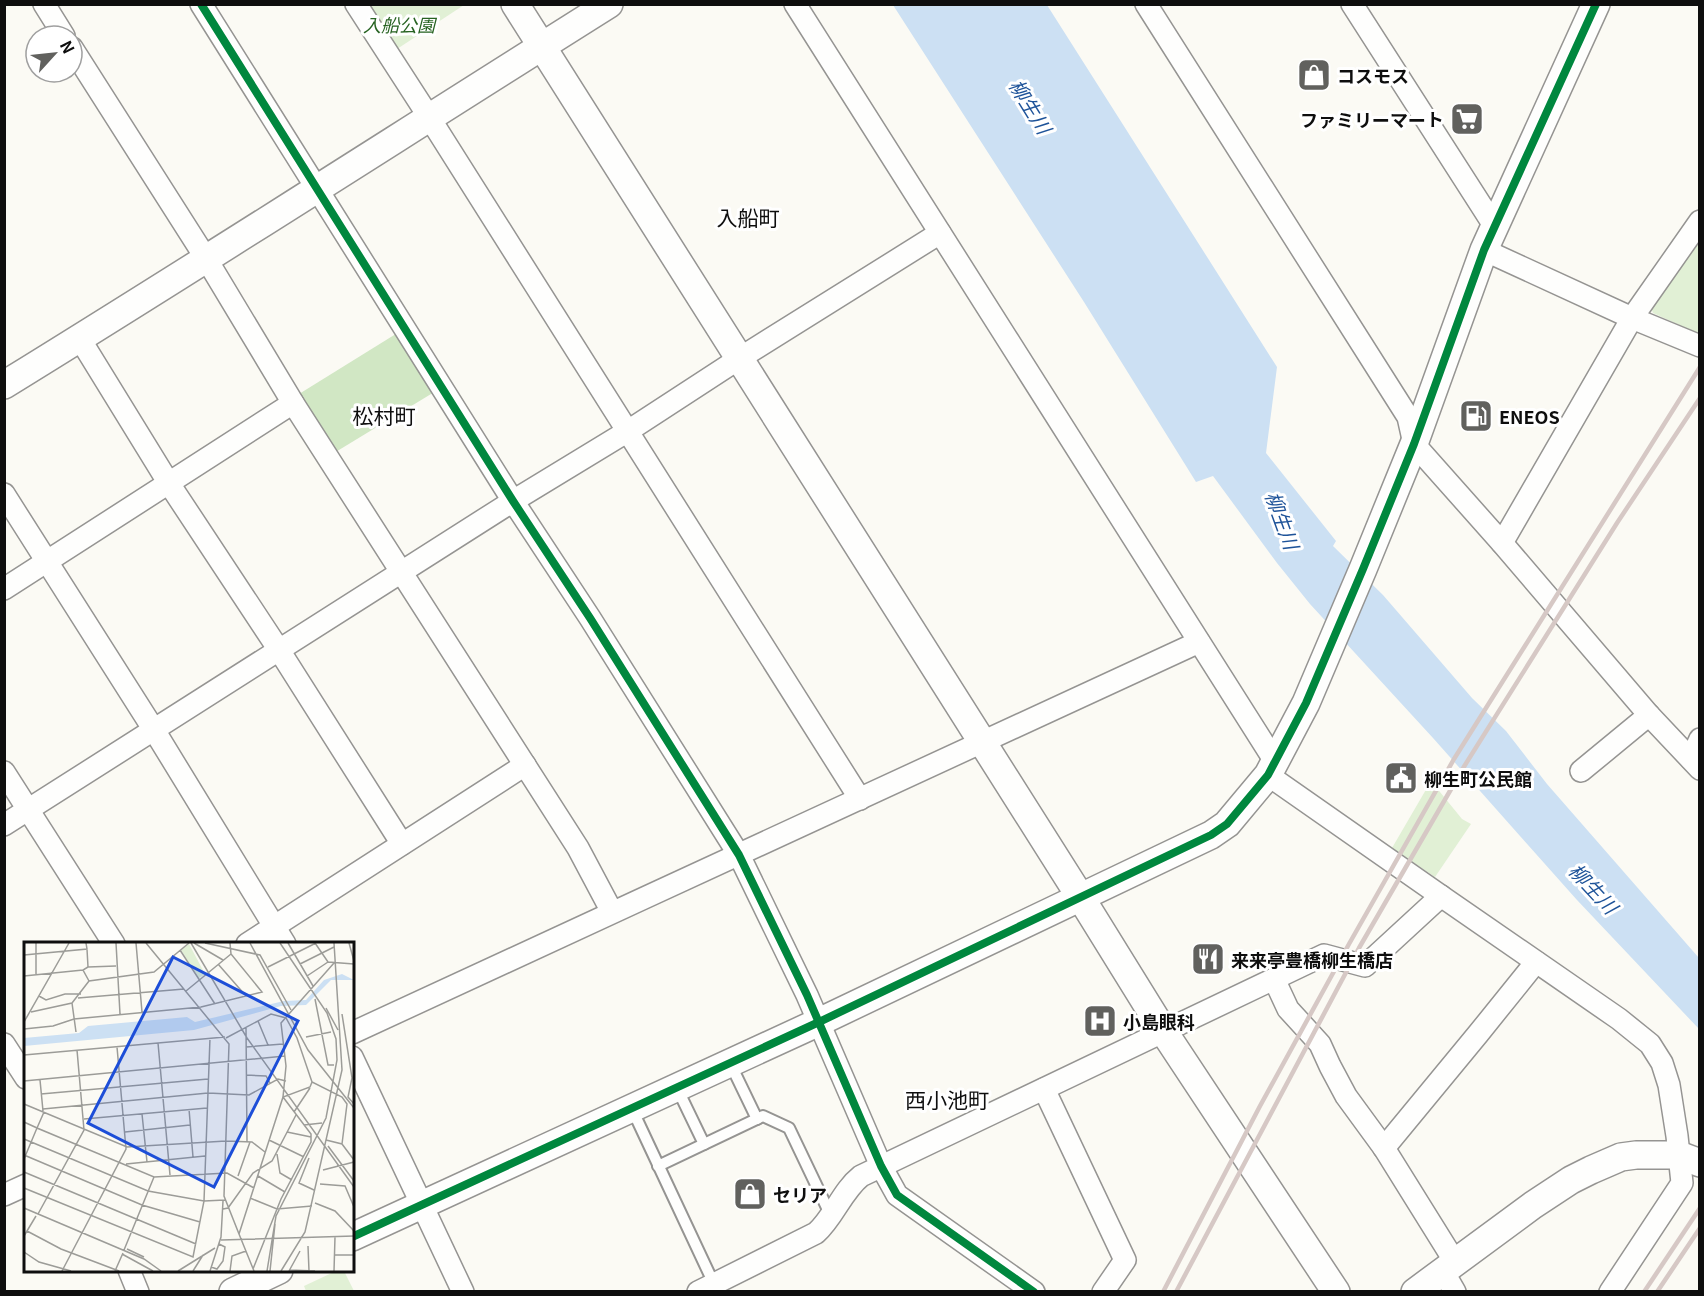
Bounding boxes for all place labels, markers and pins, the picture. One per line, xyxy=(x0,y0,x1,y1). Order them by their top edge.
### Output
shop icon: コスモス xyxy=(1296,57,1332,93)
place label: コスモス xyxy=(1337,62,1409,88)
supermarket icon: ファミリーマート xyxy=(1449,101,1485,137)
place label: ファミリーマート xyxy=(1300,106,1444,132)
fuel station icon: ENEOS xyxy=(1458,398,1494,434)
place label: ENEOS xyxy=(1499,403,1560,429)
public building icon: 柳生町公民館 xyxy=(1383,760,1419,796)
place label: 柳生町公民館 xyxy=(1424,765,1532,791)
restaurant icon: 来来亭豊橋柳生橋店 xyxy=(1190,941,1226,977)
place label: 来来亭豊橋柳生橋店 xyxy=(1231,946,1393,972)
hospital icon: 小島眼科 xyxy=(1082,1003,1118,1039)
place label: 小島眼科 xyxy=(1123,1008,1195,1034)
shop icon: セリア xyxy=(732,1176,768,1212)
place label: セリア xyxy=(773,1181,827,1207)

